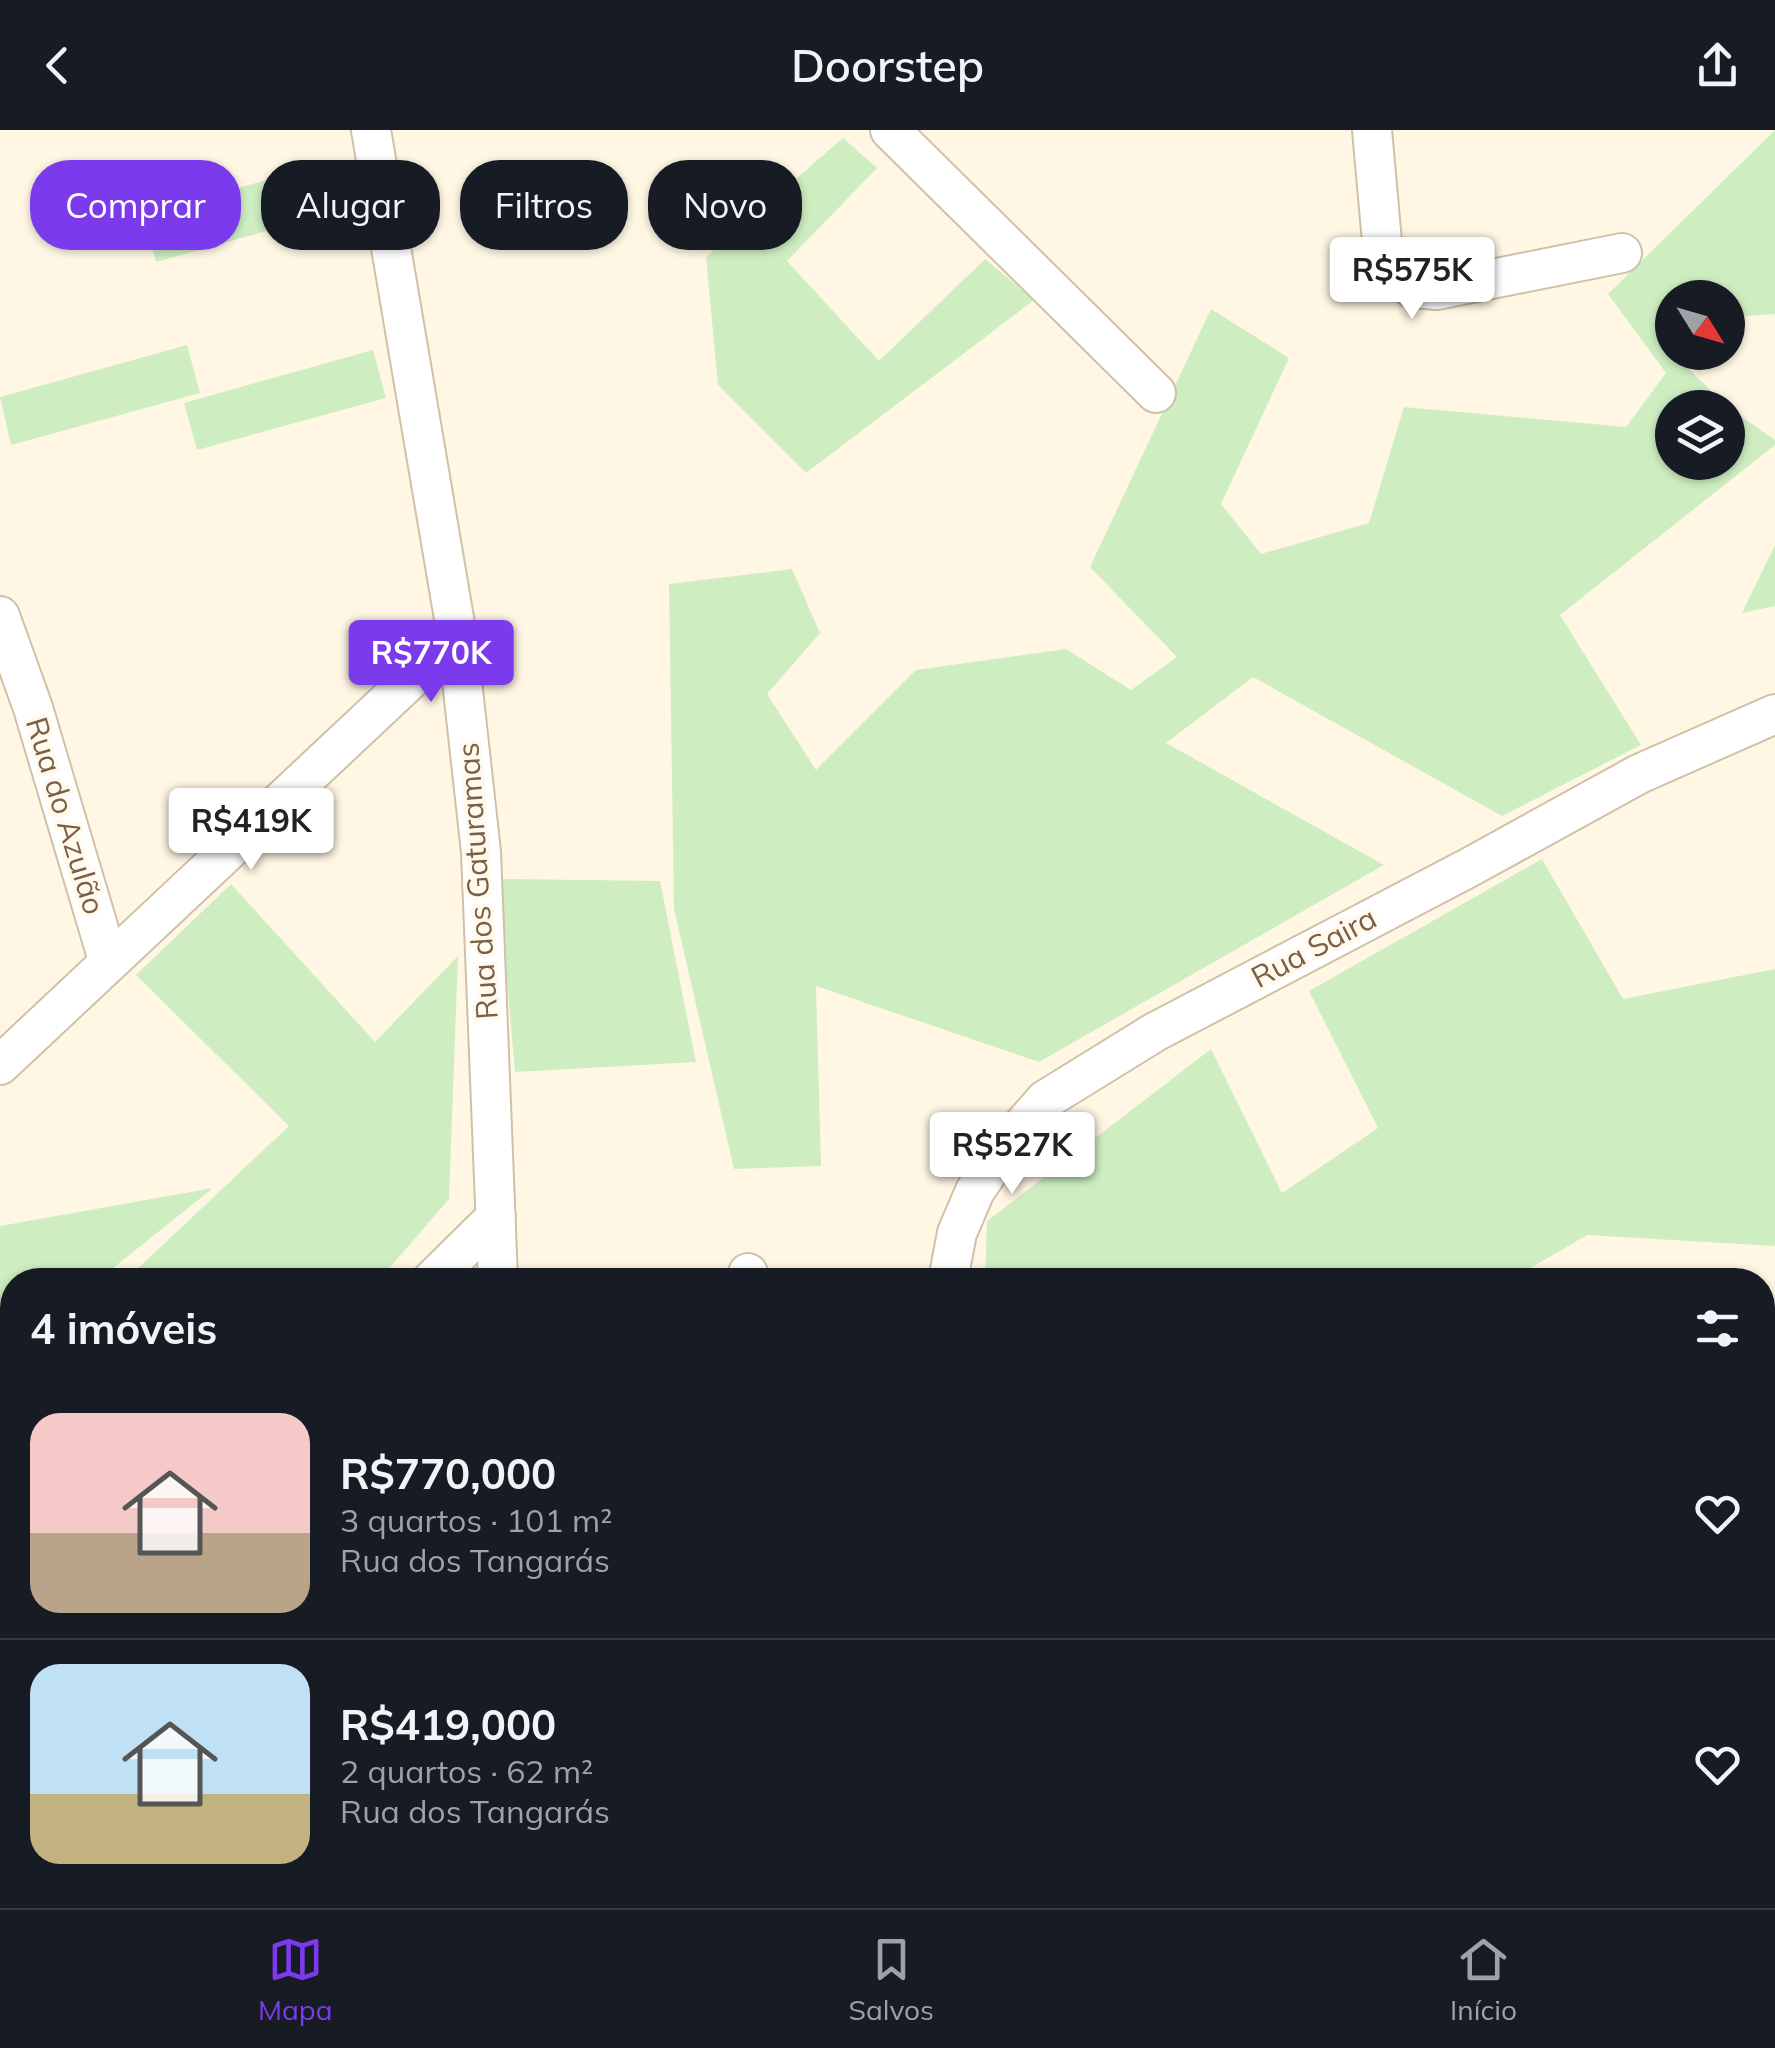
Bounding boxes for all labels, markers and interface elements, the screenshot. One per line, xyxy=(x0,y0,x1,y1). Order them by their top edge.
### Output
text: Doorstep xyxy=(791,37,984,93)
icon: back xyxy=(30,38,85,93)
icon: share xyxy=(1690,38,1745,93)
chip: Comprar xyxy=(30,160,241,250)
chip: Alugar xyxy=(261,160,440,250)
chip: Filtros xyxy=(460,160,628,250)
chip: Novo xyxy=(648,160,802,250)
pin: R$575K xyxy=(1331,237,1493,322)
text: R$575K xyxy=(1352,249,1472,289)
north arrow xyxy=(1655,280,1745,370)
map controls xyxy=(1655,280,1745,480)
button: layers xyxy=(1655,390,1745,480)
pin: R$770K xyxy=(350,620,512,705)
text: R$770K xyxy=(371,632,491,672)
street label: Rua do Azulão xyxy=(18,713,114,919)
street label: Rua dos Gaturamas xyxy=(448,741,506,1021)
pin: R$419K xyxy=(170,788,332,873)
text: R$419K xyxy=(191,800,311,840)
street label: Rua Saira xyxy=(1244,898,1383,996)
pin: R$527K xyxy=(931,1112,1093,1197)
text: R$527K xyxy=(952,1124,1072,1164)
icon: filters xyxy=(1690,1301,1745,1356)
text: 4 imóveis xyxy=(30,1302,217,1355)
text: R$770,000 xyxy=(340,1447,556,1500)
icon: home xyxy=(110,1453,230,1573)
icon: heart xyxy=(1690,1486,1745,1541)
text: 3 quartos · 101 m² xyxy=(340,1500,612,1540)
text: Rua dos Tangarás xyxy=(340,1540,610,1580)
text: R$419,000 xyxy=(340,1698,556,1751)
icon: home xyxy=(110,1704,230,1824)
icon: heart xyxy=(1690,1737,1745,1792)
text: 2 quartos · 62 m² xyxy=(340,1751,593,1791)
text: Rua dos Tangarás xyxy=(340,1791,610,1831)
tab: Mapa xyxy=(258,1932,332,2027)
tab: Salvos xyxy=(849,1932,934,2027)
tab: Início xyxy=(1450,1932,1517,2027)

